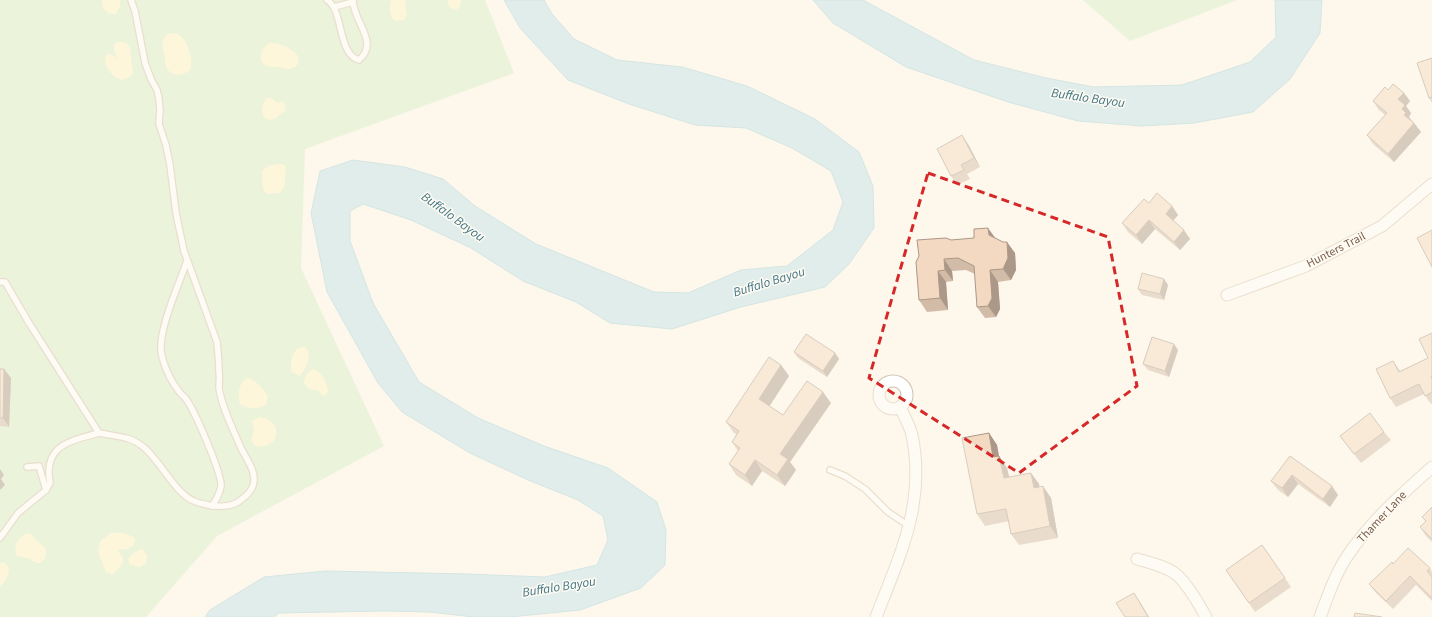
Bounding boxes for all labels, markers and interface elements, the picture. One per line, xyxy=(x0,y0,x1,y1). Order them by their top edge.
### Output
water label: Buffalo Bayou xyxy=(1050,84,1126,112)
water label: Buffalo Bayou xyxy=(418,188,489,246)
street label: Hunters Trail xyxy=(1304,228,1368,272)
water label: Buffalo Bayou xyxy=(731,262,807,301)
street label: Thamer Lane xyxy=(1353,487,1411,547)
water label: Buffalo Bayou xyxy=(521,572,597,602)

